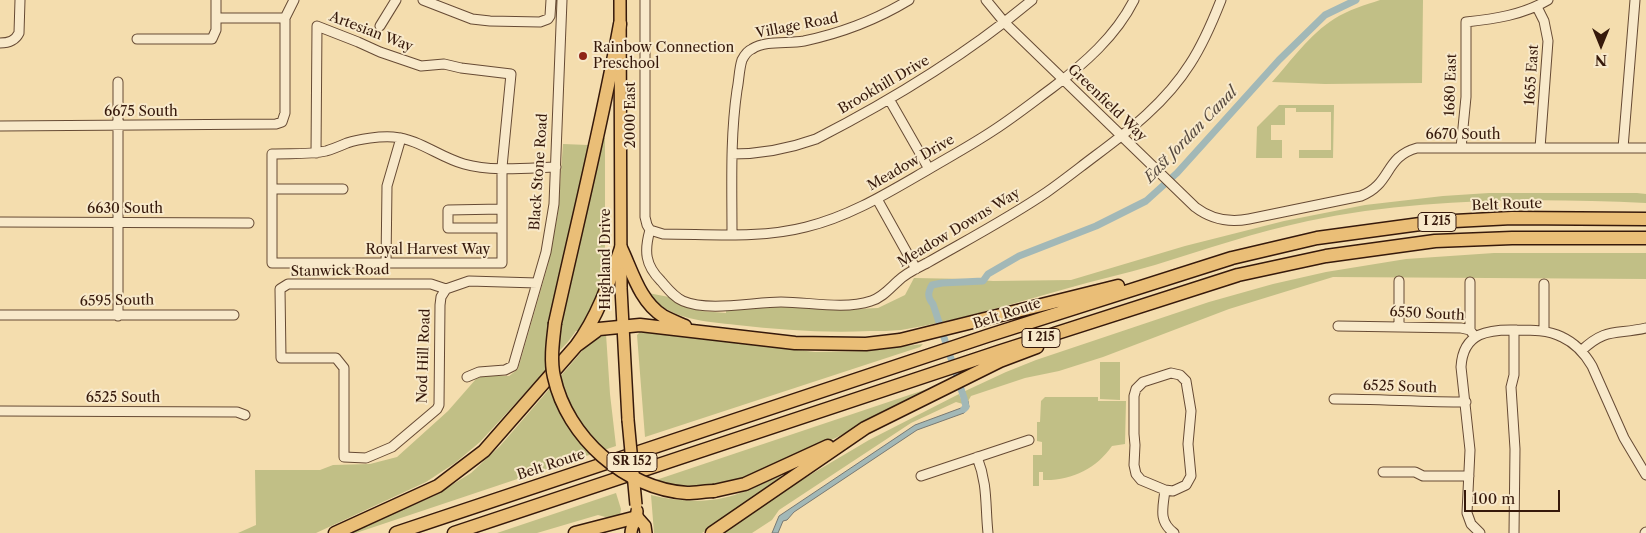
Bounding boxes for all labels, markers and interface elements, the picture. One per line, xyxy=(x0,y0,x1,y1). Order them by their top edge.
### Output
street label: Artesian Way xyxy=(327,8,415,56)
street label: Village Road xyxy=(754,10,840,42)
north arrow xyxy=(1576,20,1626,70)
place label: Rainbow Connection Preschool xyxy=(593,40,734,72)
street label: 1655 East xyxy=(1521,44,1543,106)
marker: Rainbow Connection Preschool xyxy=(577,50,589,62)
text: N xyxy=(1595,51,1607,69)
street label: Brookhill Drive xyxy=(836,52,932,118)
street label: 1680 East xyxy=(1442,53,1460,117)
street label: Greenfield Way xyxy=(1064,61,1150,145)
street label: 2000 East xyxy=(623,82,639,148)
water label: East Jordan Canal xyxy=(1141,83,1241,187)
street label: 6675 South xyxy=(104,104,178,120)
street label: Black Stone Road xyxy=(527,113,551,231)
street label: 6670 South xyxy=(1425,127,1501,143)
street label: Meadow Drive xyxy=(865,131,957,195)
street label: Meadow Downs Way xyxy=(895,185,1023,271)
street label: Belt Route xyxy=(1471,195,1543,215)
street label: 6630 South xyxy=(87,201,163,217)
street label: Highland Drive xyxy=(598,208,614,310)
road number: I 215 xyxy=(1418,212,1456,232)
street label: Royal Harvest Way xyxy=(366,242,490,258)
street label: Stanwick Road xyxy=(290,262,390,280)
street label: 6595 South xyxy=(80,292,154,310)
street label: Belt Route xyxy=(971,295,1043,333)
street label: 6550 South xyxy=(1389,304,1465,324)
street label: Nod Hill Road xyxy=(414,308,434,404)
road number: I 215 xyxy=(1022,328,1060,348)
street label: 6525 South xyxy=(1362,377,1438,397)
street label: 6525 South xyxy=(86,390,160,406)
street label: Belt Route xyxy=(515,446,587,484)
road number: SR 152 xyxy=(607,452,657,472)
scale bar xyxy=(1466,480,1562,512)
text: 100 m xyxy=(1472,489,1515,508)

